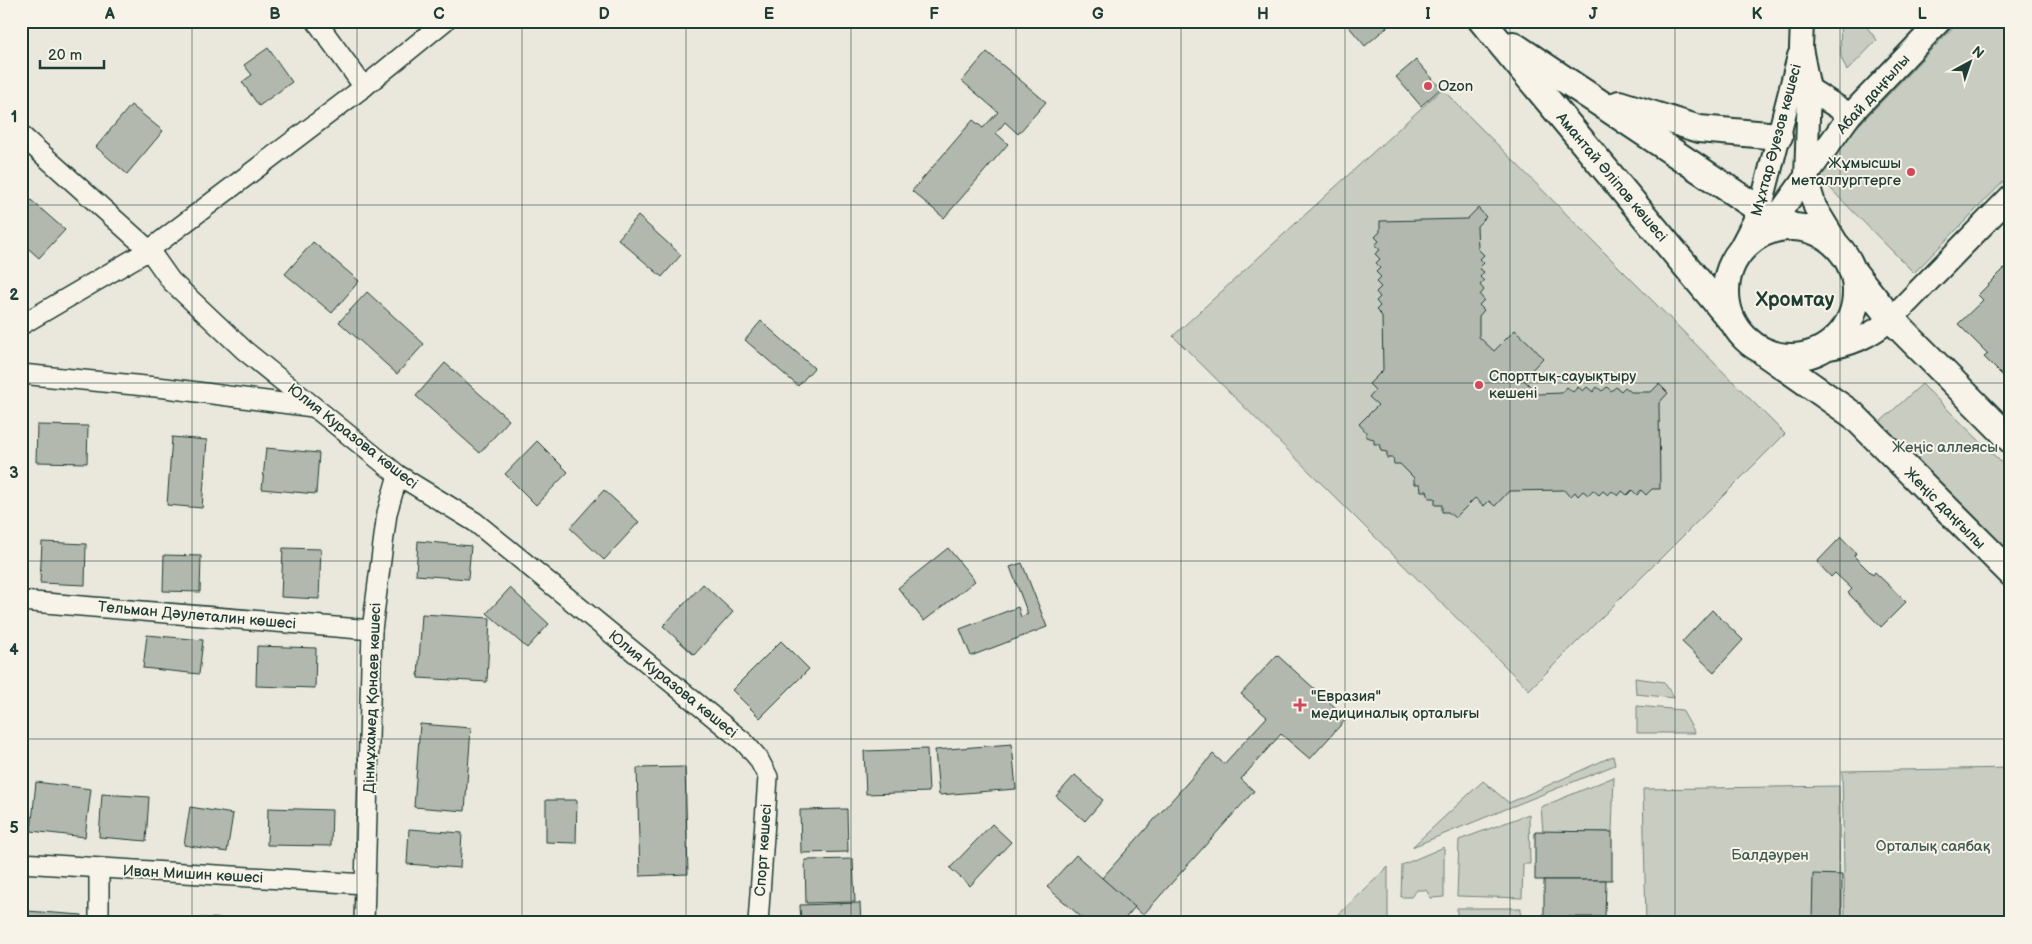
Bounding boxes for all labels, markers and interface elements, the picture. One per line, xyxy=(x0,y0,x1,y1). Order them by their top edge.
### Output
text: A xyxy=(104,5,115,24)
text: B xyxy=(269,5,281,24)
text: C xyxy=(433,5,445,24)
text: D xyxy=(598,5,610,24)
text: E xyxy=(764,5,774,24)
text: F xyxy=(929,5,939,24)
text: G xyxy=(1092,5,1104,24)
text: H xyxy=(1257,5,1269,24)
text: I xyxy=(1425,5,1431,24)
text: J xyxy=(1589,5,1598,24)
text: K xyxy=(1752,5,1763,24)
text: L xyxy=(1917,5,1927,24)
scale bar xyxy=(40,38,104,70)
north arrow xyxy=(1944,38,1994,88)
text: N xyxy=(1969,43,1988,62)
text: 20 m xyxy=(48,46,82,65)
street label: Абай даңғылы xyxy=(1832,50,1914,139)
street label: Мұхтар Әуезов көшесі xyxy=(1747,62,1806,218)
place label: Ozon xyxy=(1438,77,1473,96)
marker: Ozon xyxy=(1422,80,1434,92)
text: 1 xyxy=(11,108,17,127)
street label: Амантай Әліпов көшесі xyxy=(1551,108,1671,246)
place label: Жұмысшы металлургтерге xyxy=(1791,154,1901,190)
marker: Жұмысшы металлургтерге xyxy=(1905,166,1917,178)
text: 2 xyxy=(9,286,19,305)
district label: Хромтау xyxy=(1755,288,1835,312)
place label: Спорттық-сауықтыру кешені xyxy=(1489,367,1636,403)
street label: Юлия Куразова көшесі xyxy=(284,379,422,493)
marker: Спорттық-сауықтыру кешені xyxy=(1473,379,1485,391)
park label: Жеңіс аллеясы xyxy=(1892,438,1998,457)
text: 3 xyxy=(9,464,19,483)
street label: Жеңіс даңғылы xyxy=(1900,464,1989,553)
street label: Тельман Дәулеталин көшесі xyxy=(97,597,297,634)
street label: Дінмұхамед Қонаев көшесі xyxy=(360,602,385,794)
street label: Юлия Куразова көшесі xyxy=(604,626,741,742)
text: 4 xyxy=(9,641,19,660)
place label: "Евразия" медициналық орталығы xyxy=(1311,687,1479,723)
marker: "Евразия" медициналық орталығы xyxy=(1293,698,1307,712)
street label: Спорт көшесі xyxy=(751,803,776,897)
text: 5 xyxy=(9,819,19,838)
park label: Орталық саябақ xyxy=(1876,837,1991,856)
park label: Балдәурен xyxy=(1731,846,1809,865)
street label: Иван Мишин көшесі xyxy=(122,861,264,888)

